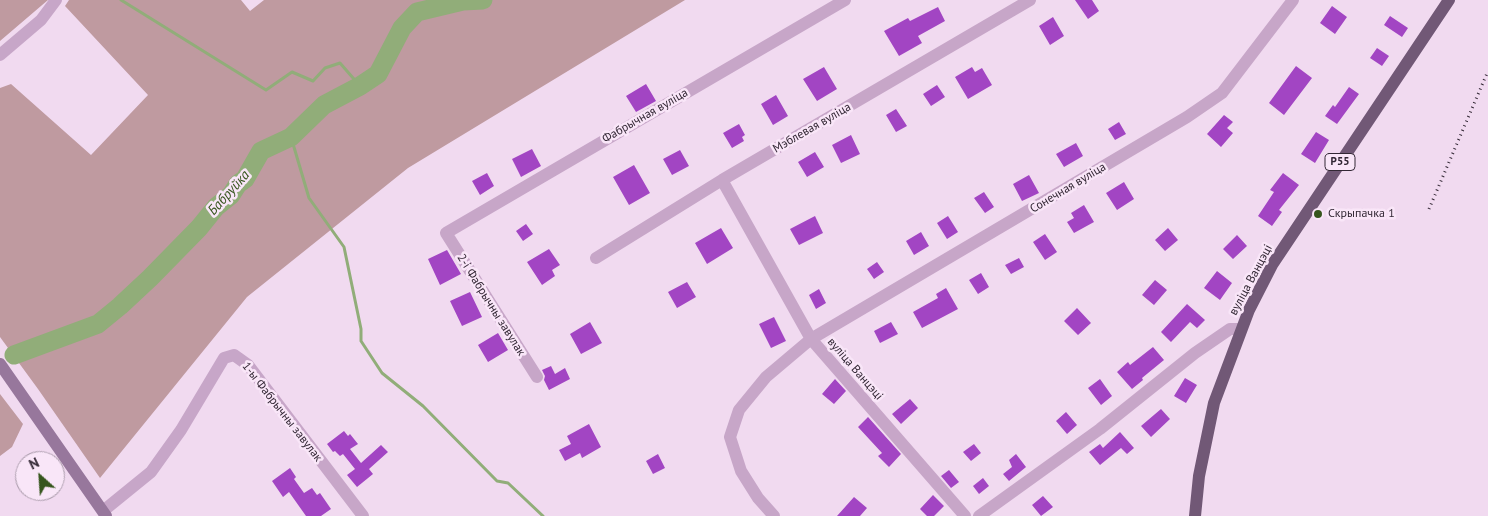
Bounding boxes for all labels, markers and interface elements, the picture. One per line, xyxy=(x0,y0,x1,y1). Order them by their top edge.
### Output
street label: Фабрычная вуліца xyxy=(600,86,690,146)
street label: Мэблевая вуліца xyxy=(770,100,854,156)
road number: Р55 xyxy=(1325,154,1355,170)
street label: Сонечная вуліца xyxy=(1027,160,1109,216)
water label: Бабруйка xyxy=(205,167,253,219)
place label: Скрыпачка 1 xyxy=(1328,207,1395,221)
marker: Скрыпачка 1 xyxy=(1312,208,1324,220)
street label: вуліца Ванцэці xyxy=(1226,242,1276,318)
street label: 2-і Фабрычны завулак xyxy=(454,251,528,359)
street label: вуліца Ванцэці xyxy=(824,335,886,403)
street label: 1-ы Фабрычны завулак xyxy=(239,359,325,465)
north arrow xyxy=(15,451,65,501)
text: N xyxy=(26,453,42,474)

